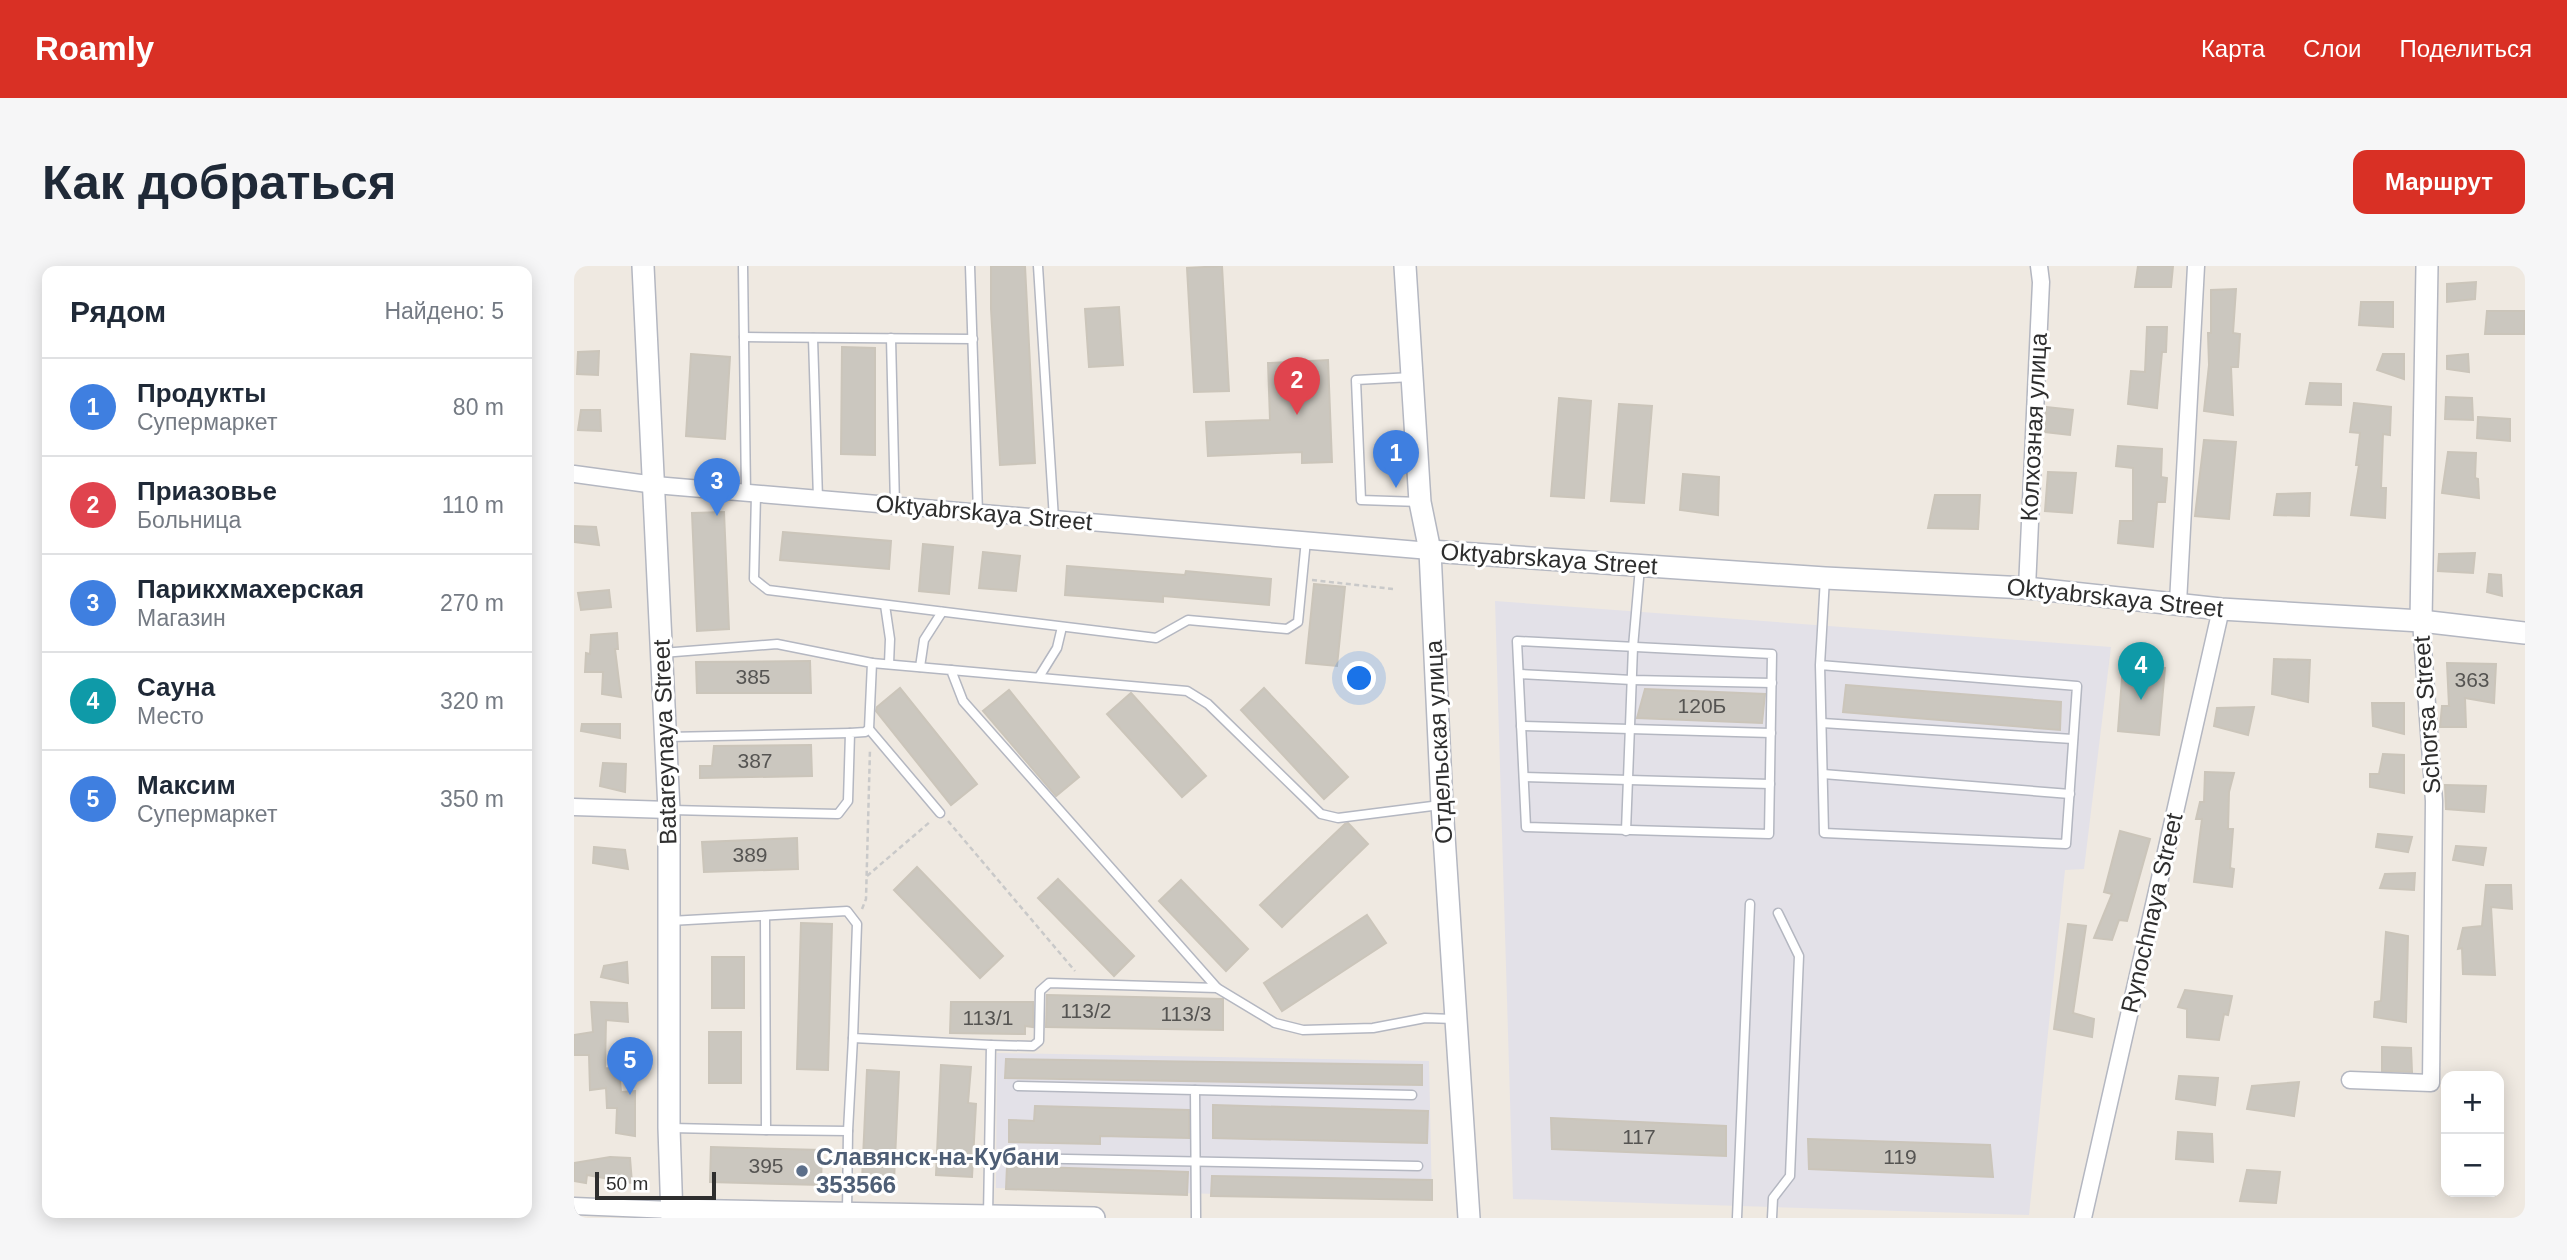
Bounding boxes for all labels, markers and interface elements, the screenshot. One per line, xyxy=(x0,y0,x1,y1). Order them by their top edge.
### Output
text: Roamly xyxy=(35,30,154,67)
text: Карта xyxy=(2201,35,2265,62)
text: Слои xyxy=(2303,35,2361,62)
text: Поделиться xyxy=(2399,35,2532,62)
button: Маршрут xyxy=(2353,150,2525,214)
text: Как добраться xyxy=(42,155,396,209)
text: Рядом xyxy=(70,295,166,328)
text: Найдено: 5 xyxy=(384,298,504,324)
street label: Колхозная улица xyxy=(2015,331,2052,522)
pin: 2 xyxy=(1274,357,1320,415)
text: Продукты xyxy=(137,378,266,408)
text: 1 xyxy=(87,394,99,420)
text: 80 m xyxy=(453,394,504,420)
text: Супермаркет xyxy=(137,409,277,435)
pin: 1 xyxy=(1373,430,1419,488)
pin: 3 xyxy=(694,458,740,516)
text: Приазовье xyxy=(137,476,277,506)
street label: Oktyabrskaya Street xyxy=(875,490,1094,535)
text: 2 xyxy=(87,492,99,518)
text: 110 m xyxy=(442,492,504,518)
text: Больница xyxy=(137,507,241,533)
street label: Oktyabrskaya Street xyxy=(1440,537,1659,580)
street label: Oktyabrskaya Street xyxy=(2006,573,2225,622)
text: Парикхмахерская xyxy=(137,574,364,604)
text: 3 xyxy=(87,590,99,616)
text: 270 m xyxy=(440,590,504,616)
text: Магазин xyxy=(137,605,226,631)
street label: Schorsa Street xyxy=(2407,635,2446,795)
street label: Batareynaya Street xyxy=(647,639,682,845)
street label: Отдельская улица xyxy=(1420,639,1457,845)
pin: 4 xyxy=(2118,642,2164,700)
your location xyxy=(1342,661,1376,695)
house number: 385 xyxy=(735,665,771,688)
house number: 363 xyxy=(2454,668,2490,691)
text: Сауна xyxy=(137,672,215,702)
text: 4 xyxy=(87,688,99,714)
text: 320 m xyxy=(440,688,504,714)
house number: 120Б xyxy=(1678,694,1726,717)
text: Место xyxy=(137,703,204,729)
house number: 387 xyxy=(737,749,773,772)
text: Максим xyxy=(137,770,236,800)
text: 5 xyxy=(87,786,99,812)
text: 350 m xyxy=(440,786,504,812)
text: Супермаркет xyxy=(137,801,277,827)
street label: Rynochnaya Street xyxy=(2115,810,2188,1015)
house number: 389 xyxy=(732,843,768,866)
house number: 113/2 xyxy=(1061,999,1112,1022)
house number: 113/3 xyxy=(1161,1002,1212,1025)
house number: 113/1 xyxy=(963,1006,1014,1029)
pin: 5 xyxy=(607,1037,653,1095)
map controls xyxy=(2441,1071,2504,1197)
button: + xyxy=(2441,1071,2504,1134)
house number: 117 xyxy=(1622,1125,1656,1148)
button: − xyxy=(2441,1134,2504,1197)
place label: Славянск-на-Кубани 353566 xyxy=(816,1143,1059,1198)
house number: 119 xyxy=(1883,1145,1917,1168)
house number: 395 xyxy=(748,1154,784,1177)
marker: Славянск-на-Кубани 353566 xyxy=(794,1163,810,1179)
scale bar xyxy=(595,1169,716,1201)
text: 50 m xyxy=(606,1173,648,1194)

